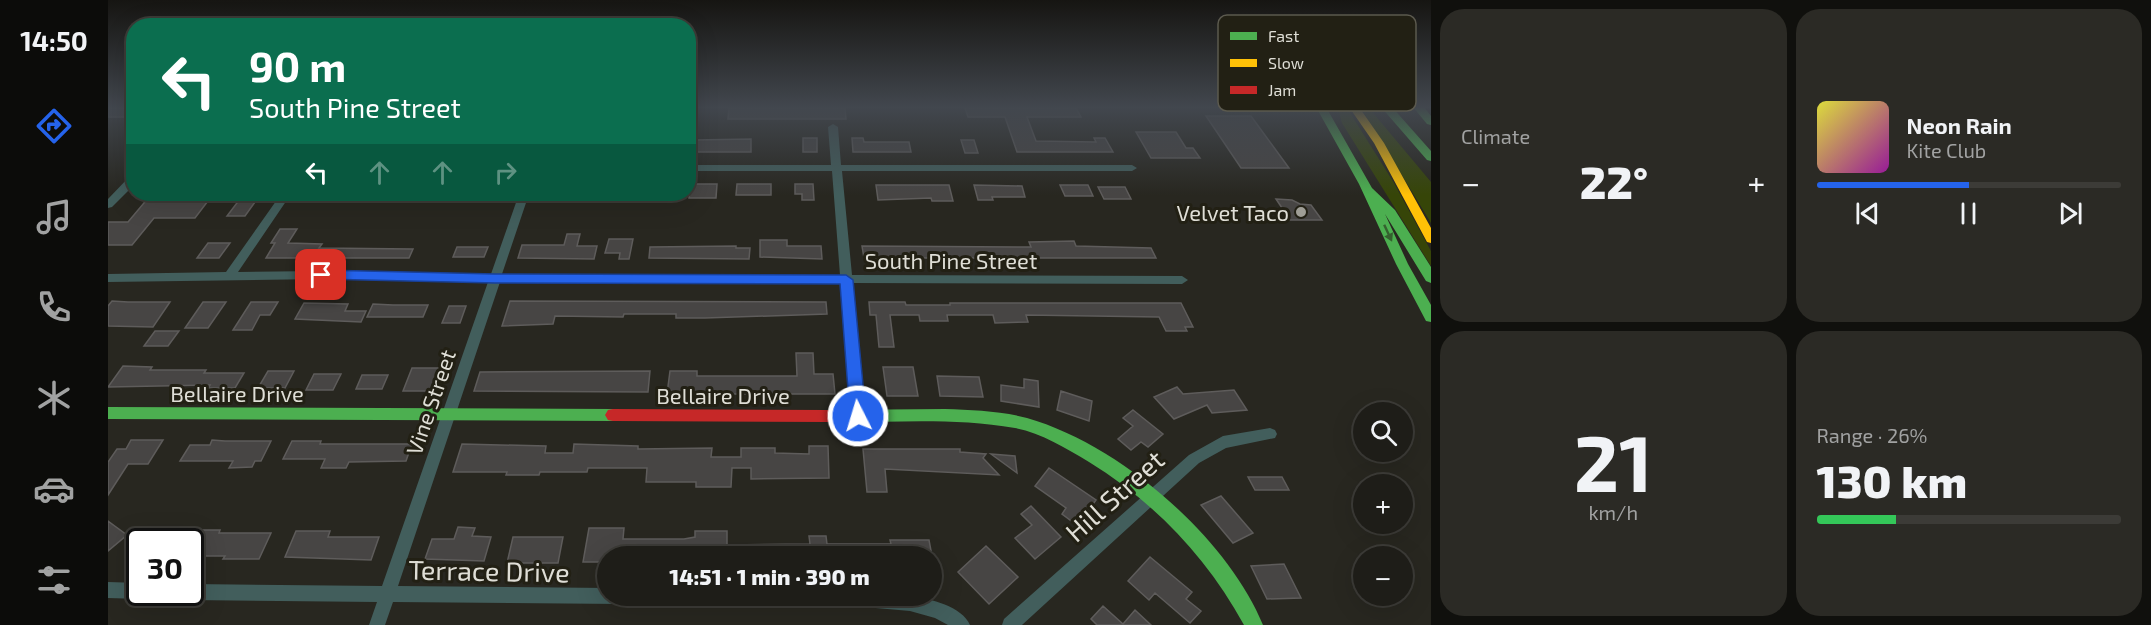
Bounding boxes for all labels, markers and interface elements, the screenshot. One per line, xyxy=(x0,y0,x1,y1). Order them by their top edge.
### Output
legend xyxy=(1218,15,1416,111)
text: 14:50 xyxy=(20,24,88,56)
text: Fast xyxy=(1268,26,1299,45)
text: 90 m xyxy=(249,40,346,90)
icon: left xyxy=(150,42,228,120)
text: Slow xyxy=(1268,53,1304,72)
text: Jam xyxy=(1268,80,1296,99)
text: South Pine Street xyxy=(249,91,461,123)
icon: directions xyxy=(33,105,75,147)
text: Neon Rain xyxy=(1907,112,2012,138)
text: Climate xyxy=(1461,124,1530,148)
text: Kite Club xyxy=(1907,138,1986,162)
text: 22° xyxy=(1580,154,1648,208)
icon: left xyxy=(300,156,333,189)
icon: ahead xyxy=(363,156,396,189)
icon: ahead xyxy=(426,156,459,189)
icon: right xyxy=(489,156,522,189)
text: − xyxy=(1461,162,1480,202)
text: + xyxy=(1747,162,1765,202)
icon: music xyxy=(33,196,75,238)
icon: previous xyxy=(1851,197,1884,230)
icon: pause xyxy=(1952,197,1985,230)
icon: next xyxy=(2054,197,2087,230)
place label: Velvet Taco xyxy=(1177,199,1289,225)
marker: Velvet Taco xyxy=(1294,205,1308,219)
one-way arrow xyxy=(1383,225,1393,243)
street label: South Pine Street xyxy=(865,247,1037,273)
pin xyxy=(295,249,346,300)
icon: arrive xyxy=(304,258,337,291)
icon: phone xyxy=(33,286,75,328)
street label: Vine Street xyxy=(400,346,460,458)
icon: climate xyxy=(33,377,75,419)
street label: Bellaire Drive xyxy=(170,380,304,406)
street label: Bellaire Drive xyxy=(656,382,790,408)
position arrow xyxy=(826,384,890,448)
map controls xyxy=(1353,402,1413,606)
button: search xyxy=(1353,402,1413,462)
text: 21 xyxy=(1574,414,1653,508)
text: Range · 26% xyxy=(1817,423,1927,447)
street label: Hill Street xyxy=(1058,443,1170,547)
text: 130 km xyxy=(1817,453,1967,507)
icon: car xyxy=(33,468,75,510)
button: + xyxy=(1353,474,1413,534)
text: km/h xyxy=(1588,500,1638,524)
speed limit sign: 30 xyxy=(126,528,204,606)
button: − xyxy=(1353,546,1413,606)
street label: Terrace Drive xyxy=(408,553,570,587)
icon: filters xyxy=(33,559,75,601)
text: 14:51 · 1 min · 390 m xyxy=(669,563,870,589)

